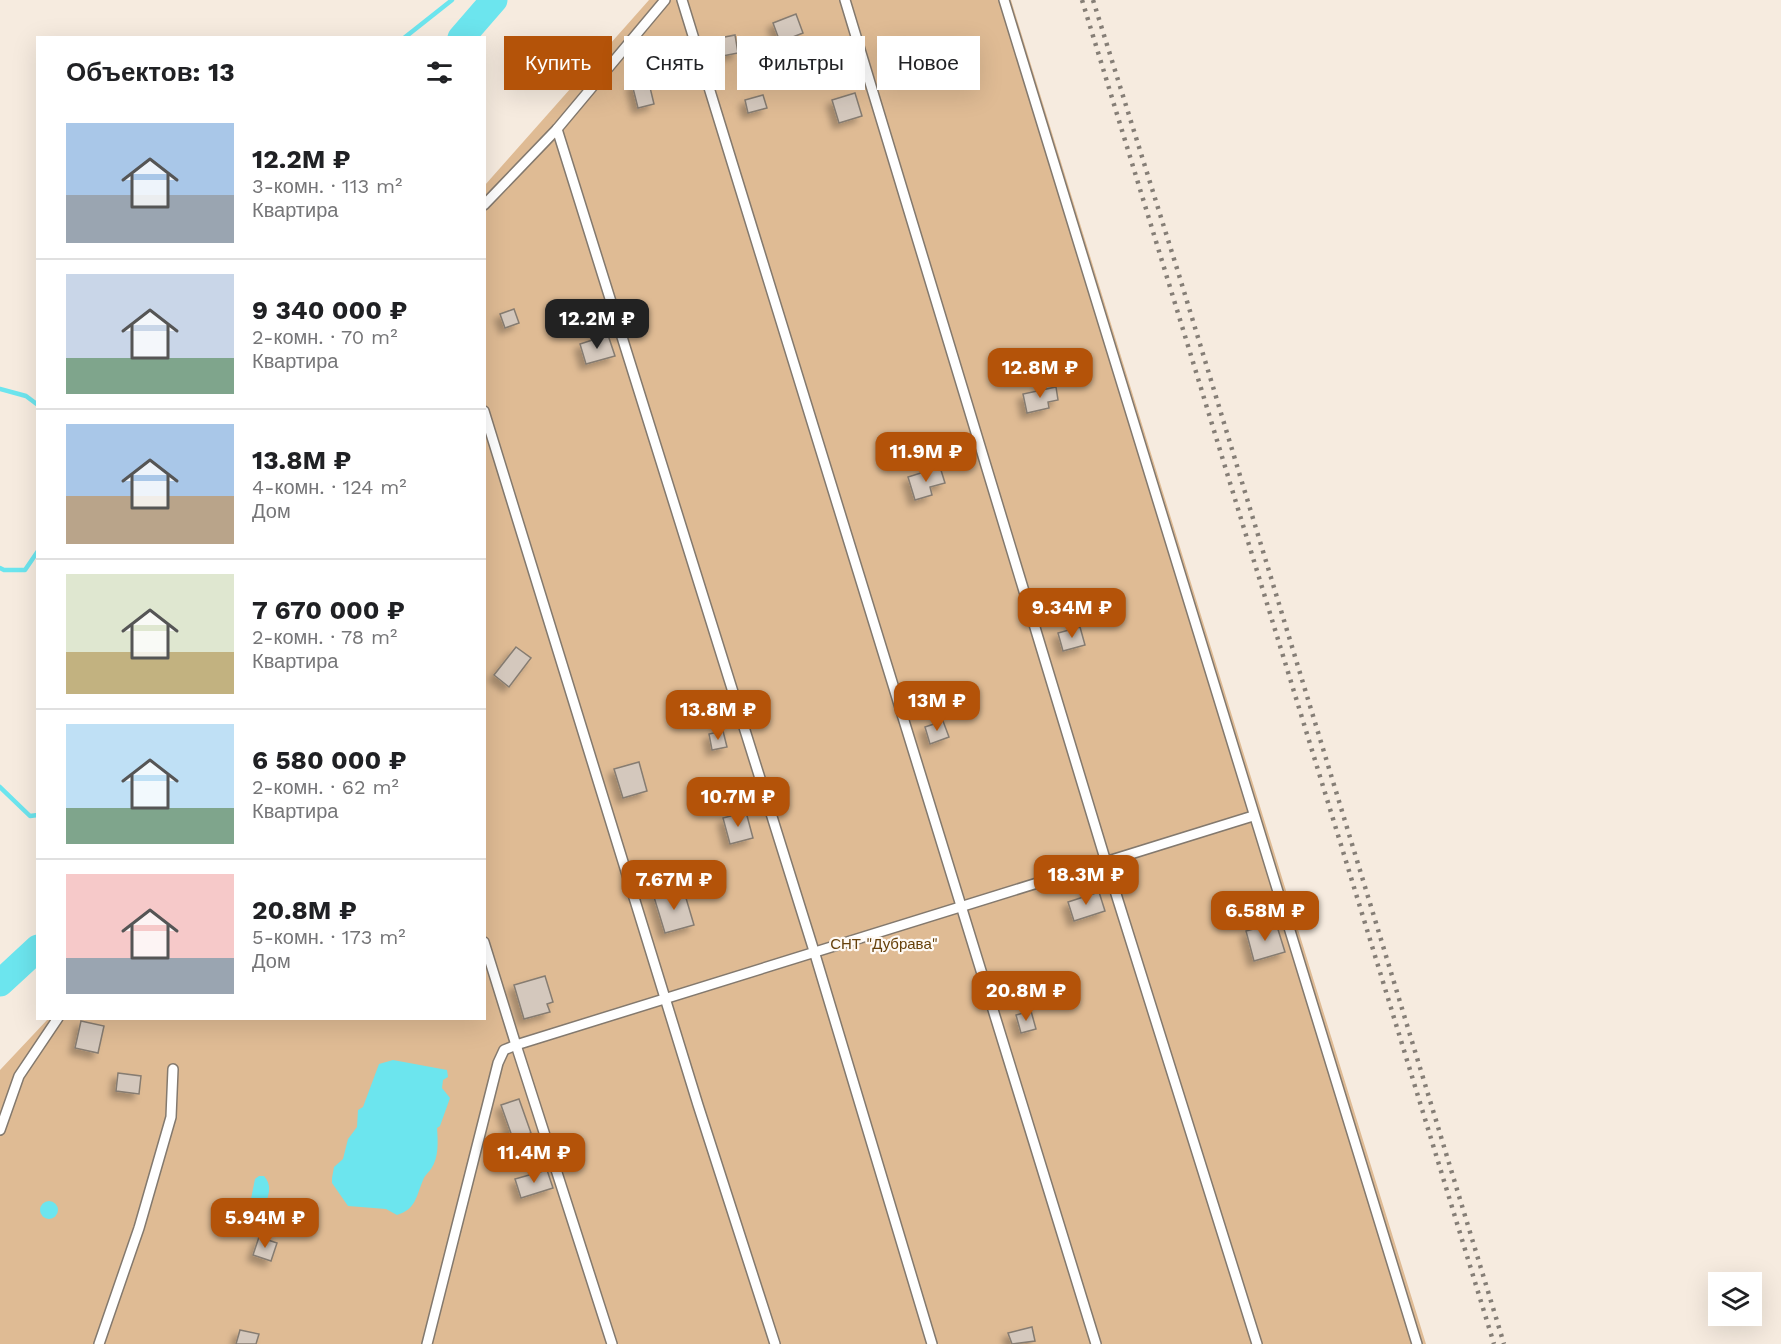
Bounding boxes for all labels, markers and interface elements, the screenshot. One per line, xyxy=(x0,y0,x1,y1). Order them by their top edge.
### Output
chip: Купить xyxy=(504,36,612,90)
chip: Снять xyxy=(624,36,725,90)
chip: Фильтры xyxy=(737,36,865,90)
chip: Новое xyxy=(877,36,980,90)
icon: filters xyxy=(423,56,456,89)
text: Объектов: 13 xyxy=(66,57,235,87)
text: 12.2M ₽ xyxy=(252,144,351,174)
icon: home xyxy=(114,147,186,219)
text: 3-комн. · 113 m² xyxy=(252,174,402,198)
text: Квартира xyxy=(252,198,338,222)
text: 9 340 000 ₽ xyxy=(252,295,407,325)
icon: home xyxy=(114,298,186,370)
pin: 12.2M ₽ xyxy=(542,299,652,350)
text: 12.2M ₽ xyxy=(559,306,635,330)
text: 2-комн. · 70 m² xyxy=(252,325,397,349)
pin: 12.8M ₽ xyxy=(985,348,1095,399)
text: Квартира xyxy=(252,349,338,373)
text: 12.8M ₽ xyxy=(1002,355,1078,379)
pin: 11.9M ₽ xyxy=(871,432,981,483)
text: 11.9M ₽ xyxy=(889,439,963,463)
text: 13.8M ₽ xyxy=(252,445,351,475)
icon: home xyxy=(114,448,186,520)
text: 4-комн. · 124 m² xyxy=(252,475,407,499)
text: Дом xyxy=(252,499,291,523)
pin: 9.34M ₽ xyxy=(1017,588,1127,639)
text: 7 670 000 ₽ xyxy=(252,595,405,625)
text: 9.34M ₽ xyxy=(1032,595,1112,619)
icon: home xyxy=(114,598,186,670)
text: 2-комн. · 78 m² xyxy=(252,625,397,649)
text: Квартира xyxy=(252,649,338,673)
pin: 13M ₽ xyxy=(895,681,979,732)
text: 13M ₽ xyxy=(908,688,966,712)
pin: 13.8M ₽ xyxy=(663,690,773,741)
text: 13.8M ₽ xyxy=(680,697,756,721)
text: 6 580 000 ₽ xyxy=(252,745,407,775)
icon: home xyxy=(114,748,186,820)
text: 2-комн. · 62 m² xyxy=(252,775,399,799)
pin: 10.7M ₽ xyxy=(683,777,793,828)
text: 10.7M ₽ xyxy=(701,784,775,808)
text: Квартира xyxy=(252,799,338,823)
pin: 18.3M ₽ xyxy=(1031,855,1141,906)
pin: 7.67M ₽ xyxy=(619,860,729,911)
text: 18.3M ₽ xyxy=(1048,862,1124,886)
text: 7.67M ₽ xyxy=(635,867,713,891)
pin: 6.58M ₽ xyxy=(1210,891,1320,942)
text: 20.8M ₽ xyxy=(252,895,357,925)
icon: home xyxy=(114,898,186,970)
text: 6.58M ₽ xyxy=(1225,898,1305,922)
text: 5-комн. · 173 m² xyxy=(252,925,406,949)
park label: СНТ "Дубрава" xyxy=(830,935,938,953)
text: Дом xyxy=(252,949,291,973)
pin: 20.8M ₽ xyxy=(971,971,1081,1022)
text: 20.8M ₽ xyxy=(986,978,1066,1002)
pin: 11.4M ₽ xyxy=(479,1133,589,1184)
text: 11.4M ₽ xyxy=(497,1140,571,1164)
pin: 5.94M ₽ xyxy=(210,1198,320,1249)
text: 5.94M ₽ xyxy=(225,1205,305,1229)
map controls xyxy=(1708,1272,1762,1326)
button: layers xyxy=(1708,1272,1762,1326)

